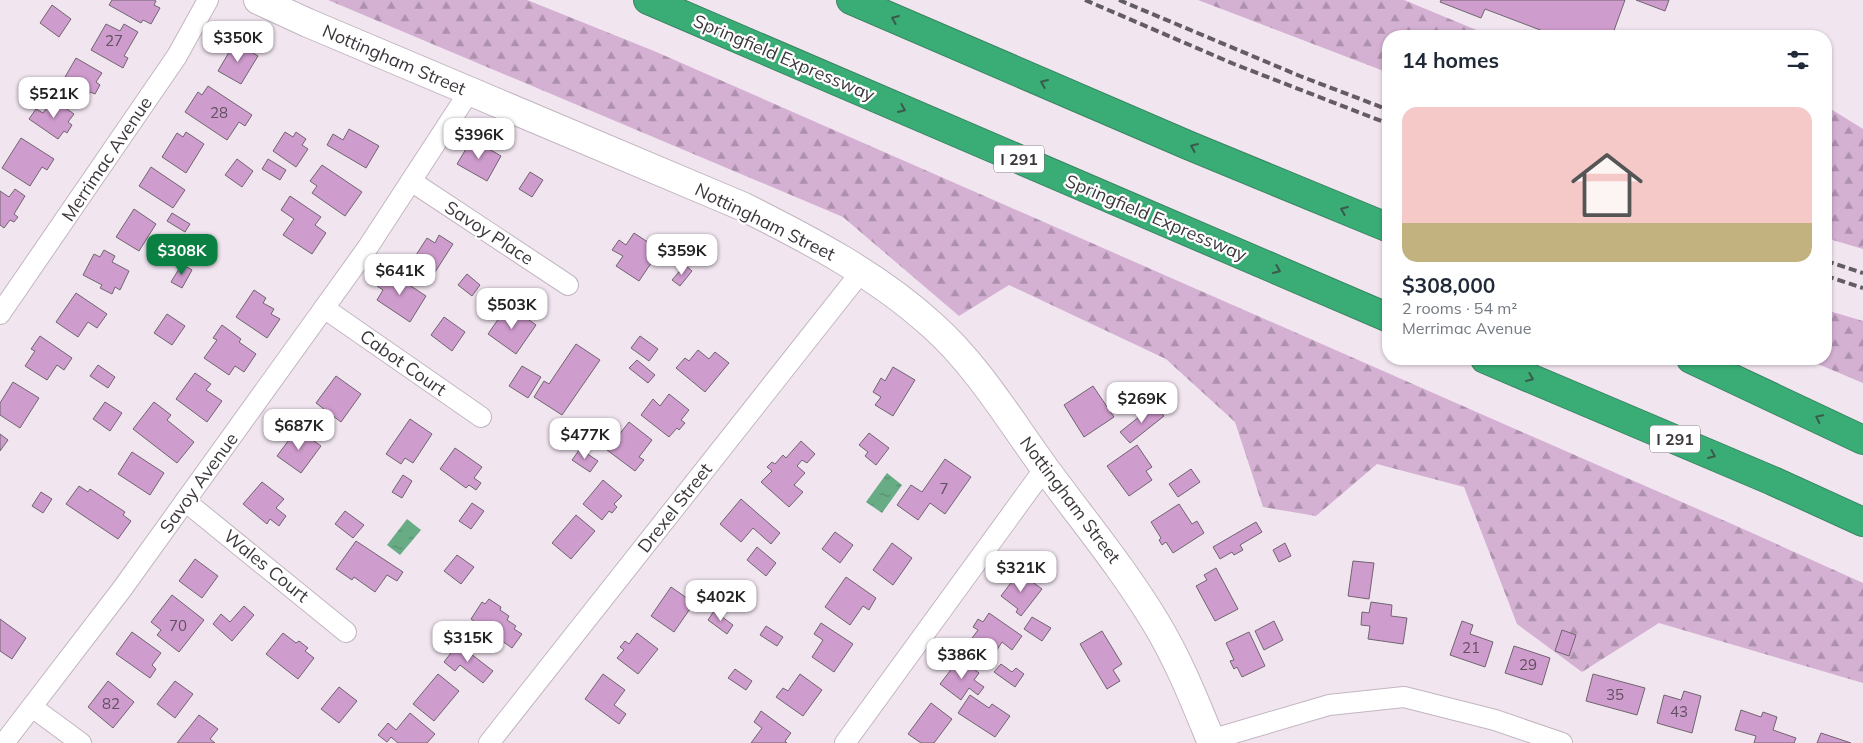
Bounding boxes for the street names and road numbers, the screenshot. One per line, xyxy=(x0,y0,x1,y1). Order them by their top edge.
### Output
street label: Springfield Expressway xyxy=(690,9,879,106)
street label: Nottingham Street xyxy=(319,19,469,100)
street label: Merrimac Avenue xyxy=(56,92,157,225)
road number: I 291 xyxy=(994,146,1044,172)
street label: Springfield Expressway xyxy=(1062,169,1251,266)
street label: Nottingham Street xyxy=(691,178,839,265)
street label: Savoy Place xyxy=(441,195,538,270)
street label: Cabot Court xyxy=(356,324,451,401)
road number: I 291 xyxy=(1650,426,1700,452)
street label: Savoy Avenue xyxy=(154,428,243,537)
street label: Nottingham Street xyxy=(1015,432,1126,568)
street label: Drexel Street xyxy=(632,458,717,557)
street label: Wales Court xyxy=(219,524,314,607)

